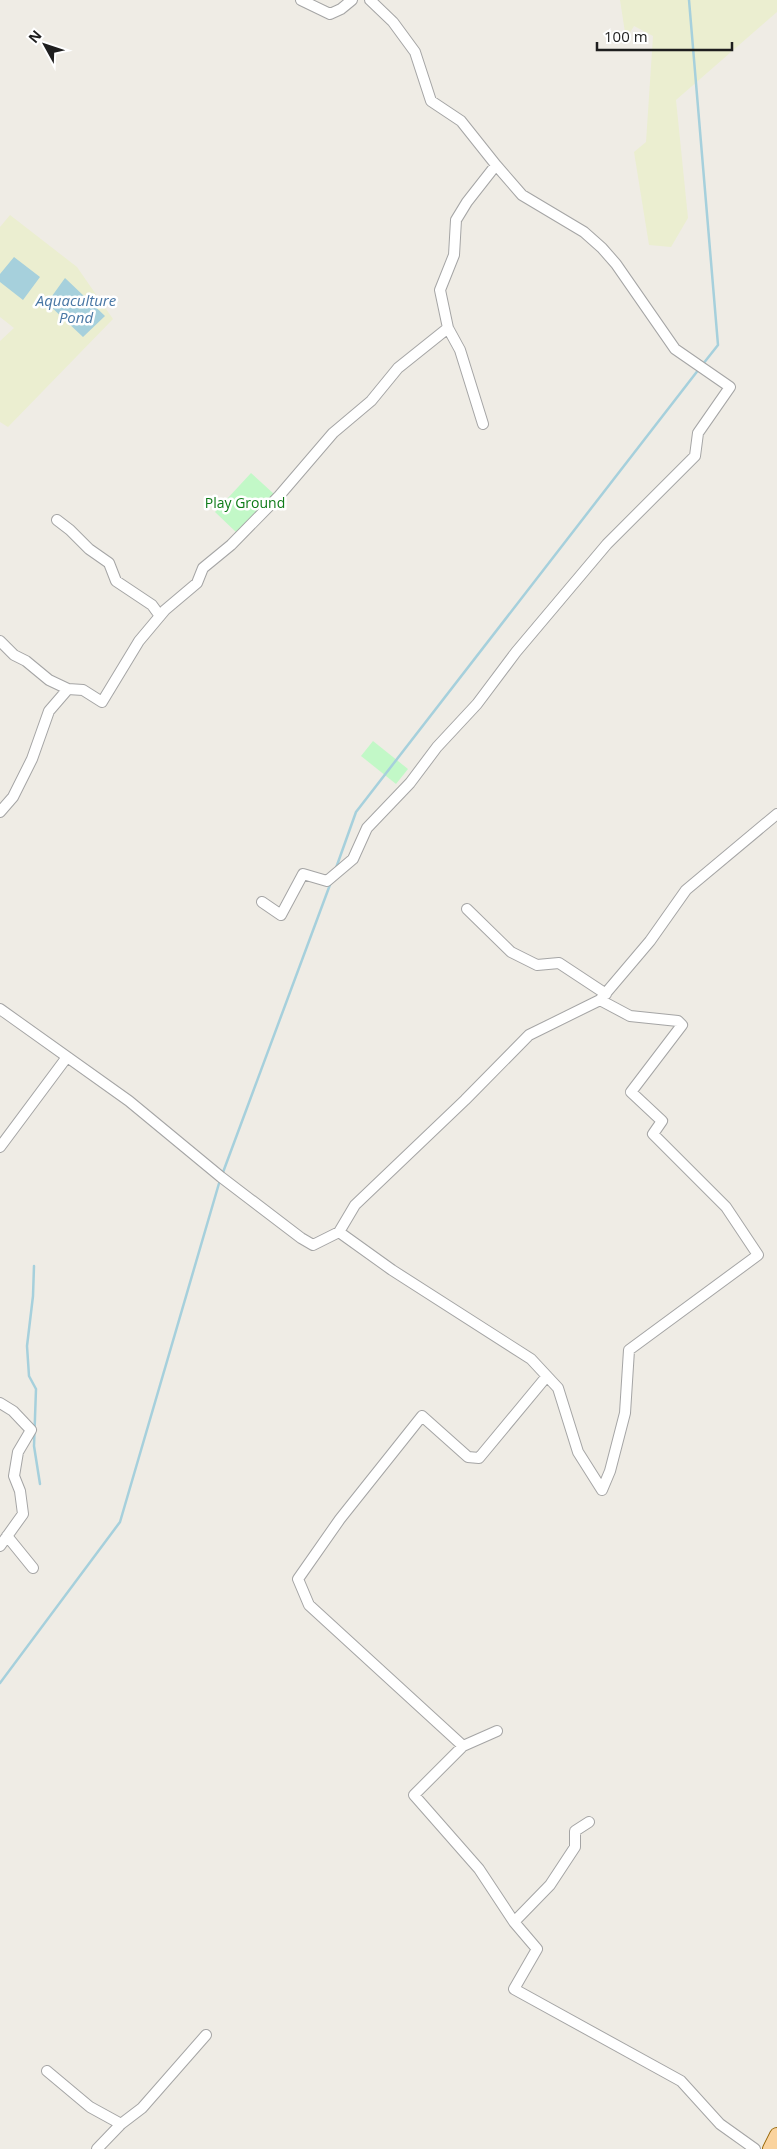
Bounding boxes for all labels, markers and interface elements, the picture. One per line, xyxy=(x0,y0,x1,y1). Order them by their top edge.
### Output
north arrow xyxy=(20,20,70,70)
scale bar xyxy=(597,20,732,52)
text: N xyxy=(24,26,46,47)
text: 100 m xyxy=(604,26,648,46)
water label: Aquaculture Pond xyxy=(35,290,117,327)
park label: Play Ground xyxy=(205,493,285,512)

